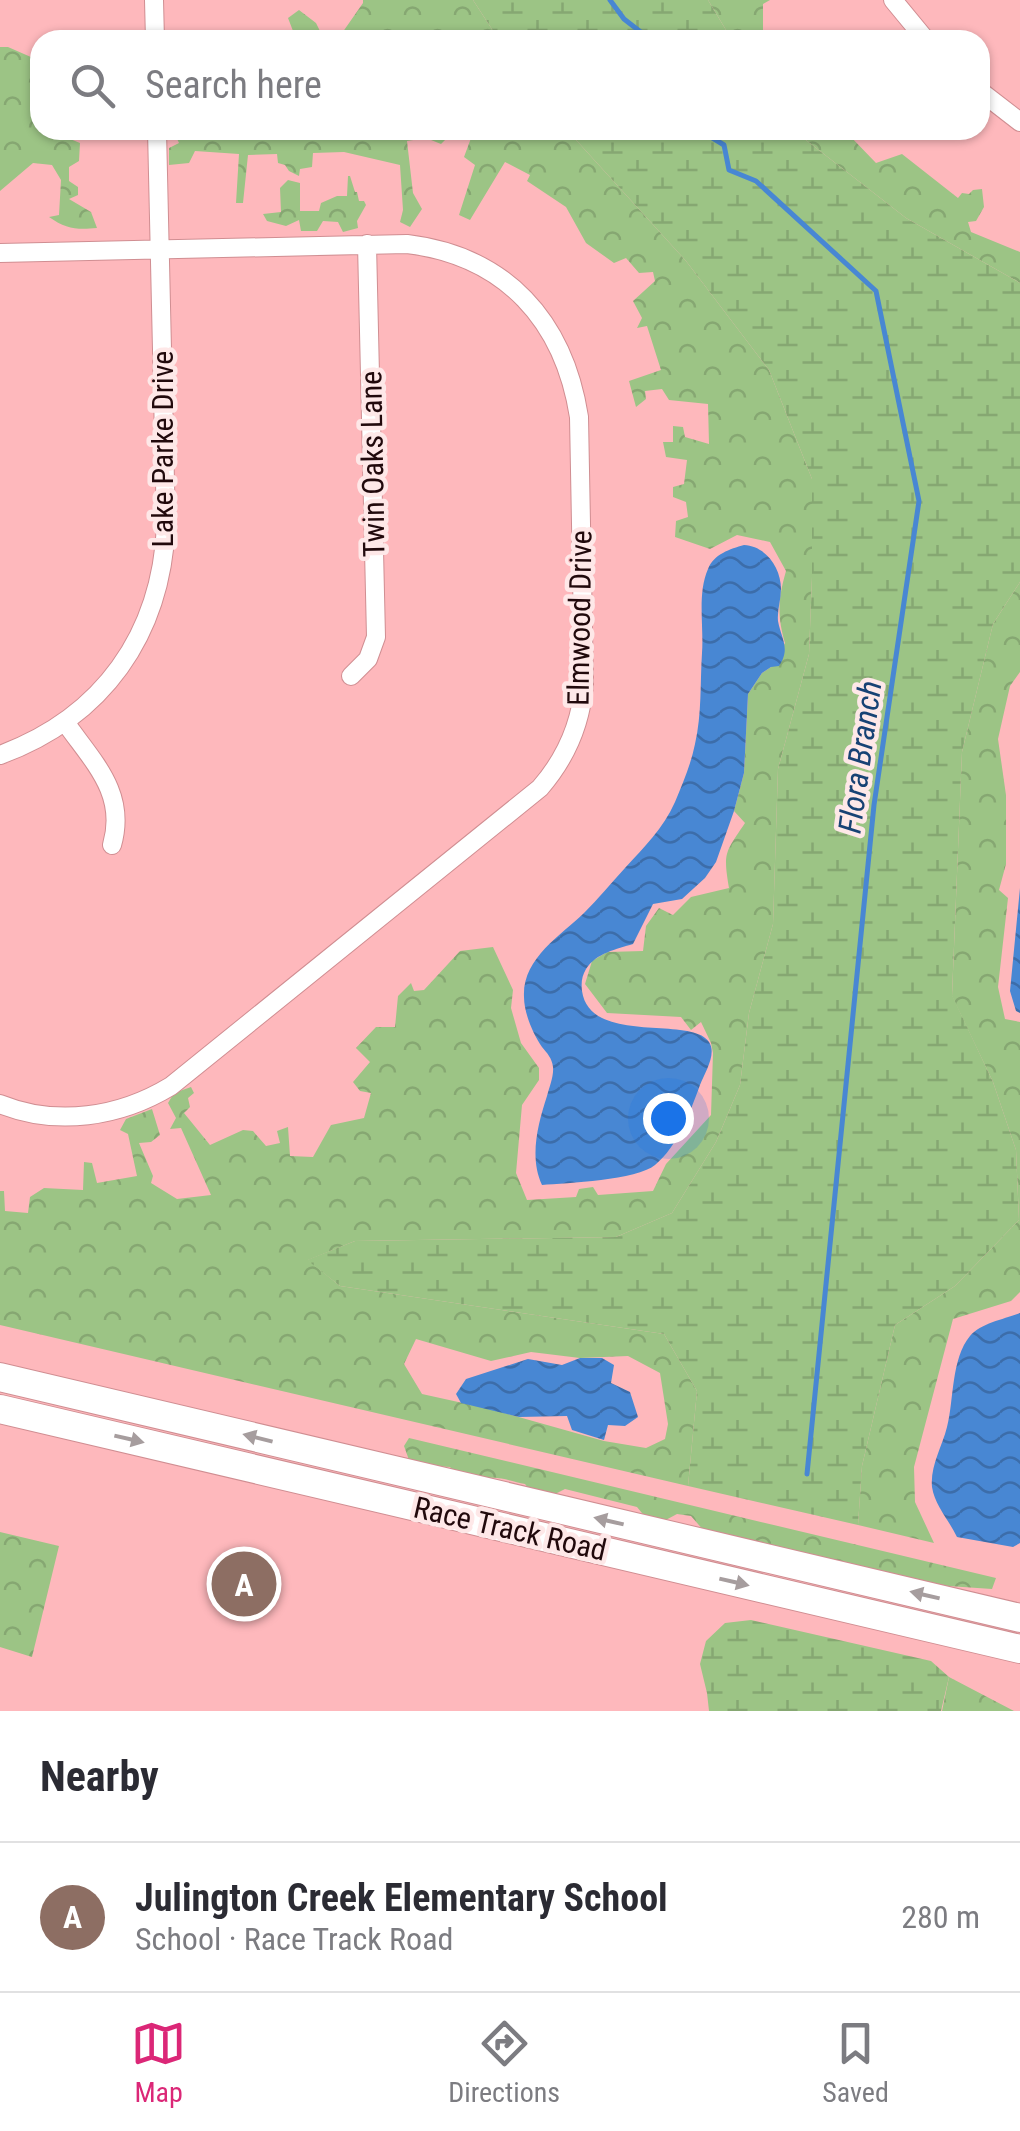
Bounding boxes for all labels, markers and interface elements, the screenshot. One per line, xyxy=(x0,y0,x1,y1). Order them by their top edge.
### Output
search box xyxy=(30,30,990,140)
icon: search xyxy=(65,58,120,113)
text: Search here xyxy=(145,63,322,107)
street label: Lake Parke Drive xyxy=(145,351,180,547)
street label: Twin Oaks Lane xyxy=(353,371,392,557)
street label: Elmwood Drive xyxy=(560,530,599,706)
water label: Flora Branch xyxy=(830,678,890,836)
your location xyxy=(643,1093,694,1144)
one-way arrow xyxy=(242,1430,273,1445)
one-way arrow xyxy=(114,1432,145,1447)
street label: Race Track Road xyxy=(410,1489,610,1568)
one-way arrow xyxy=(593,1512,624,1528)
pin: A xyxy=(212,1546,276,1622)
one-way arrow xyxy=(719,1575,750,1590)
one-way arrow xyxy=(909,1587,940,1602)
text: Nearby xyxy=(40,1752,159,1801)
text: Julington Creek Elementary School xyxy=(135,1876,668,1920)
text: A xyxy=(63,1898,82,1936)
text: 280 m xyxy=(901,1898,980,1936)
text: School · Race Track Road xyxy=(135,1920,453,1958)
tab: Map xyxy=(131,2016,186,2109)
tab: Directions xyxy=(448,2016,560,2109)
tab: Saved xyxy=(822,2016,889,2109)

